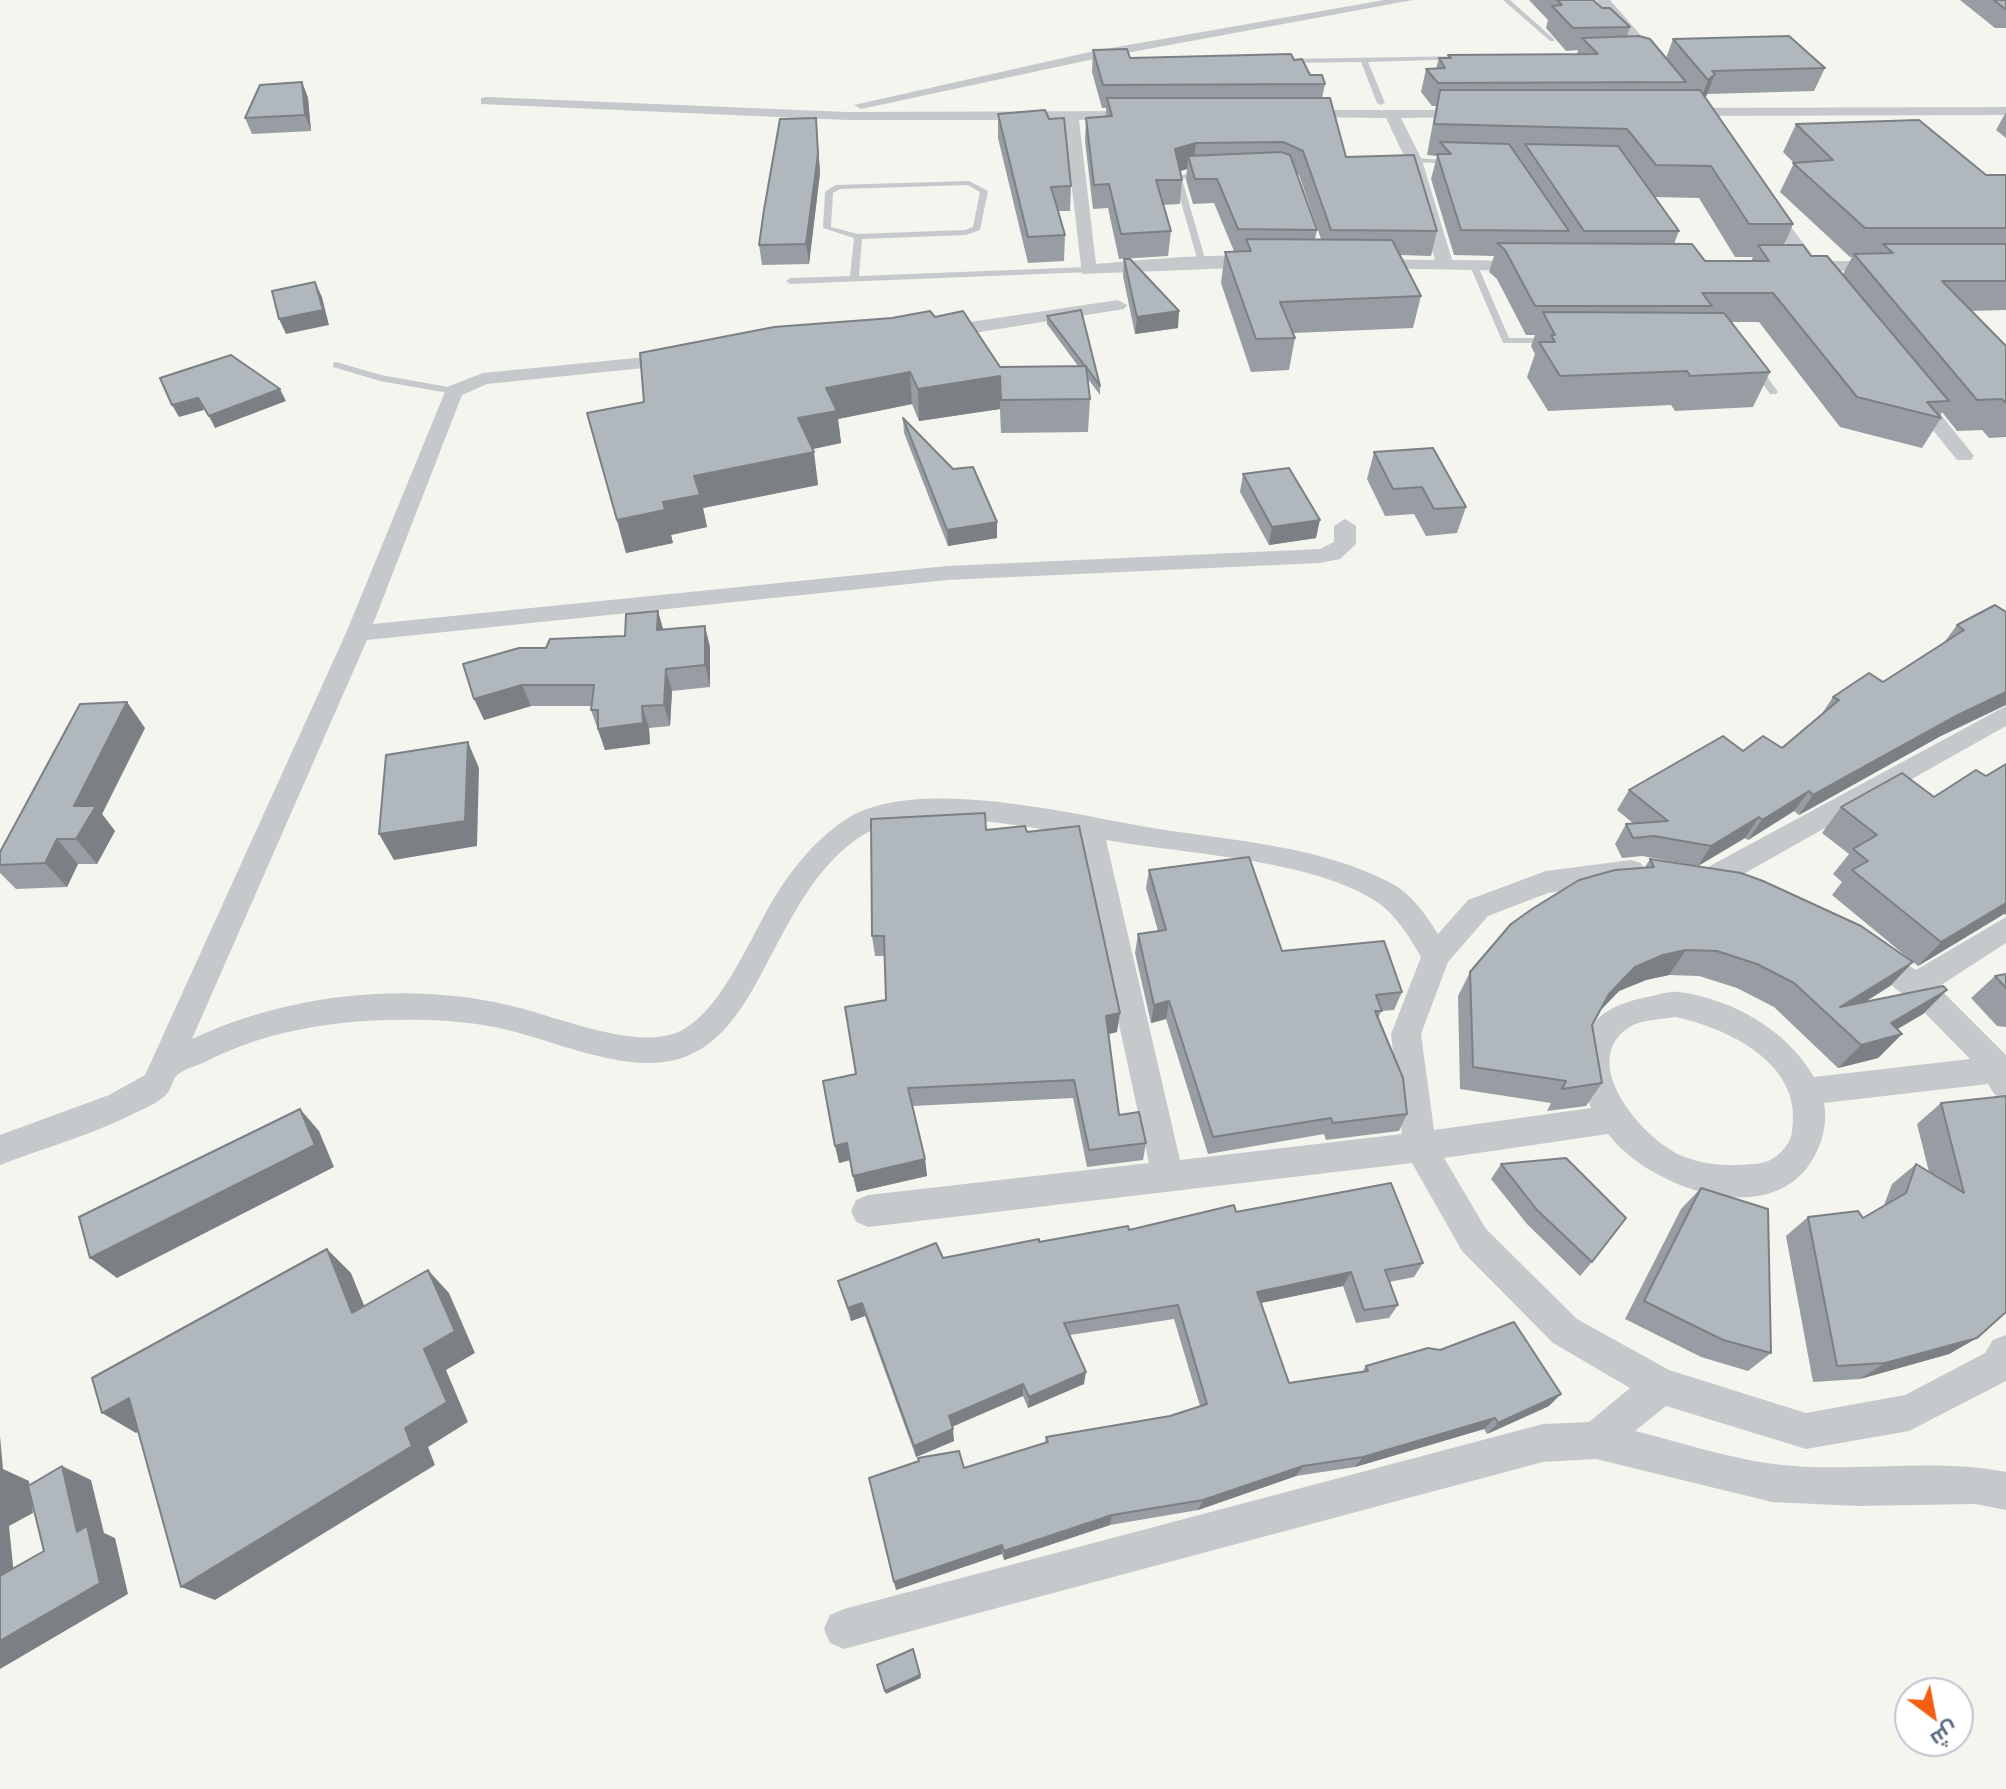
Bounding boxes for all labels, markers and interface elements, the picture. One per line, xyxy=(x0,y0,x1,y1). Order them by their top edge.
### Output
north arrow xyxy=(1894,1677,1974,1757)
text: ش xyxy=(1926,1715,1966,1756)

